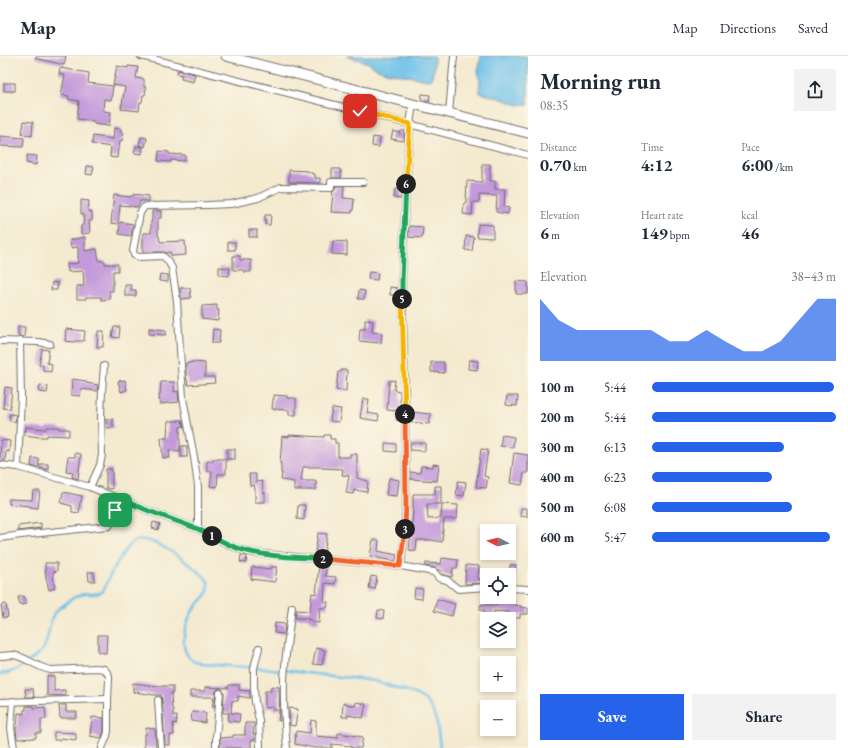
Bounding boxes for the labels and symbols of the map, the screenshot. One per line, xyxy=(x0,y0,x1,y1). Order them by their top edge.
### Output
pin xyxy=(343,94,377,128)
pin: 6 xyxy=(396,174,416,194)
pin: 5 xyxy=(392,289,412,309)
pin: 4 xyxy=(395,404,415,424)
pin xyxy=(98,493,132,527)
pin: 3 xyxy=(395,519,415,539)
north arrow xyxy=(480,524,516,560)
pin: 1 xyxy=(202,526,222,546)
pin: 2 xyxy=(313,549,333,569)

